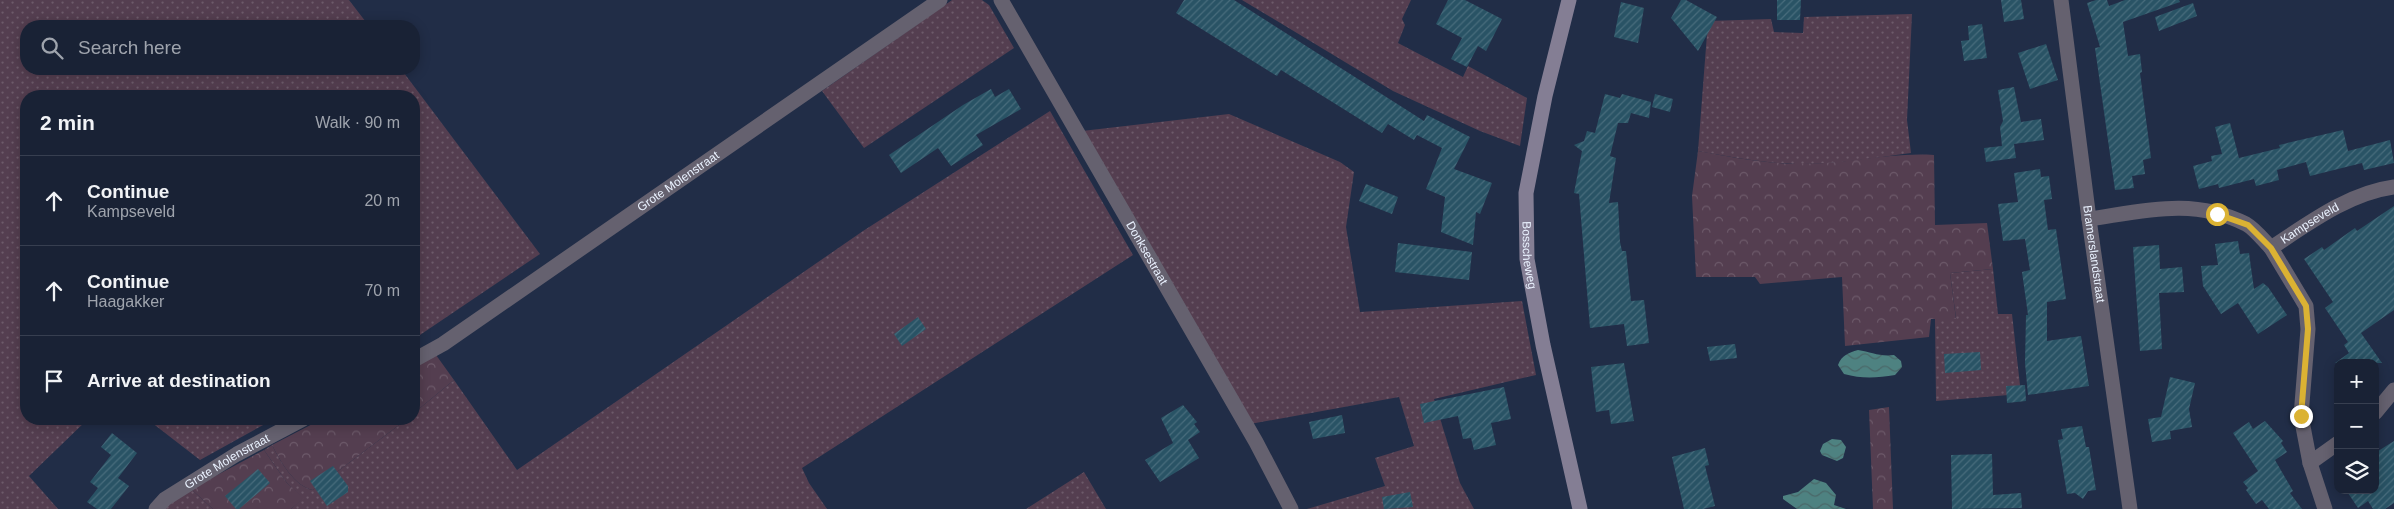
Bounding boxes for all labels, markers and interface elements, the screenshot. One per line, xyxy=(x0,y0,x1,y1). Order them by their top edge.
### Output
search box xyxy=(20,20,420,75)
icon: search xyxy=(38,34,66,62)
text: Search here xyxy=(78,37,182,58)
text: 2 min xyxy=(40,111,95,134)
text: Walk · 90 m xyxy=(315,114,400,131)
street label: Grote Molenstraat xyxy=(635,148,722,214)
text: Continue xyxy=(87,181,169,202)
icon: ahead xyxy=(40,187,68,215)
text: 20 m xyxy=(364,192,400,209)
street label: Kampseveld xyxy=(2278,200,2341,247)
text: Kampseveld xyxy=(87,203,175,220)
route start xyxy=(2206,203,2229,226)
street label: Bramerslandstraat xyxy=(2080,204,2108,304)
street label: Donksestraat xyxy=(1123,219,1171,288)
street label: Bosscheweg xyxy=(1519,221,1539,290)
text: Continue xyxy=(87,271,169,292)
icon: ahead xyxy=(40,277,68,305)
text: 70 m xyxy=(364,282,400,299)
text: Haagakker xyxy=(87,293,164,310)
map controls xyxy=(2334,359,2379,494)
button: + xyxy=(2334,359,2379,404)
icon: arrive xyxy=(40,367,68,395)
text: Arrive at destination xyxy=(87,370,271,391)
button: − xyxy=(2334,404,2379,449)
route end xyxy=(2290,405,2313,428)
street label: Grote Molenstraat xyxy=(182,431,272,492)
button: layers xyxy=(2334,449,2379,494)

